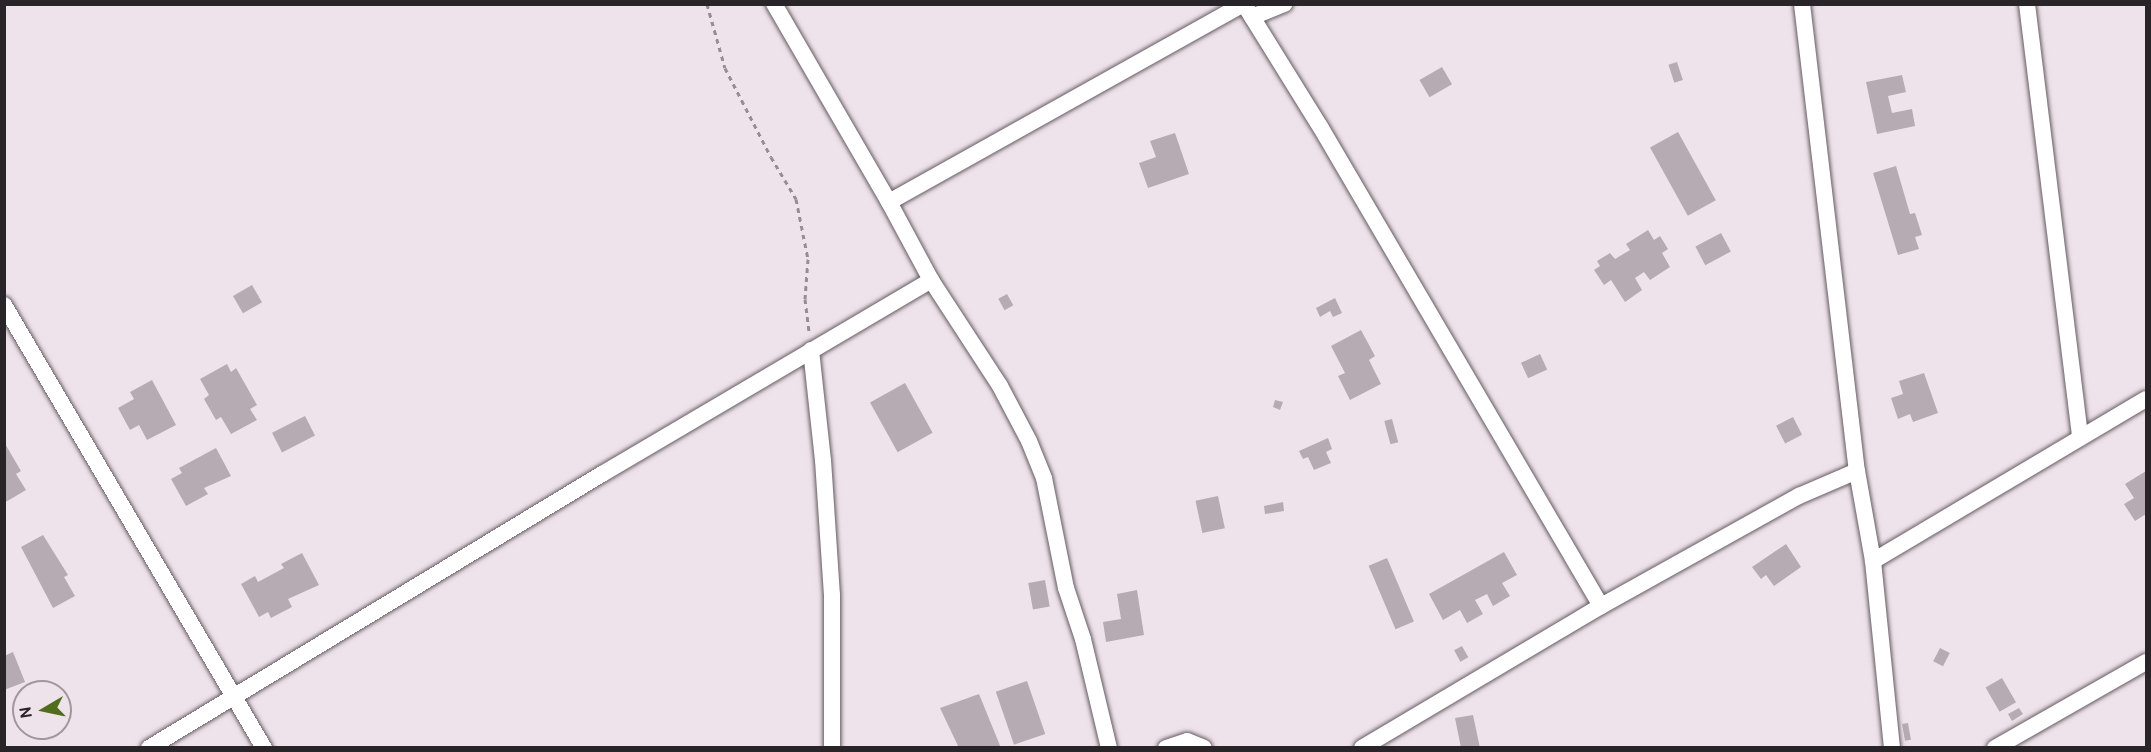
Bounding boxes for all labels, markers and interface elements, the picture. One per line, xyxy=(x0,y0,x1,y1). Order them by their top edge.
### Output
north arrow xyxy=(12,680,72,740)
text: N xyxy=(15,706,36,720)

